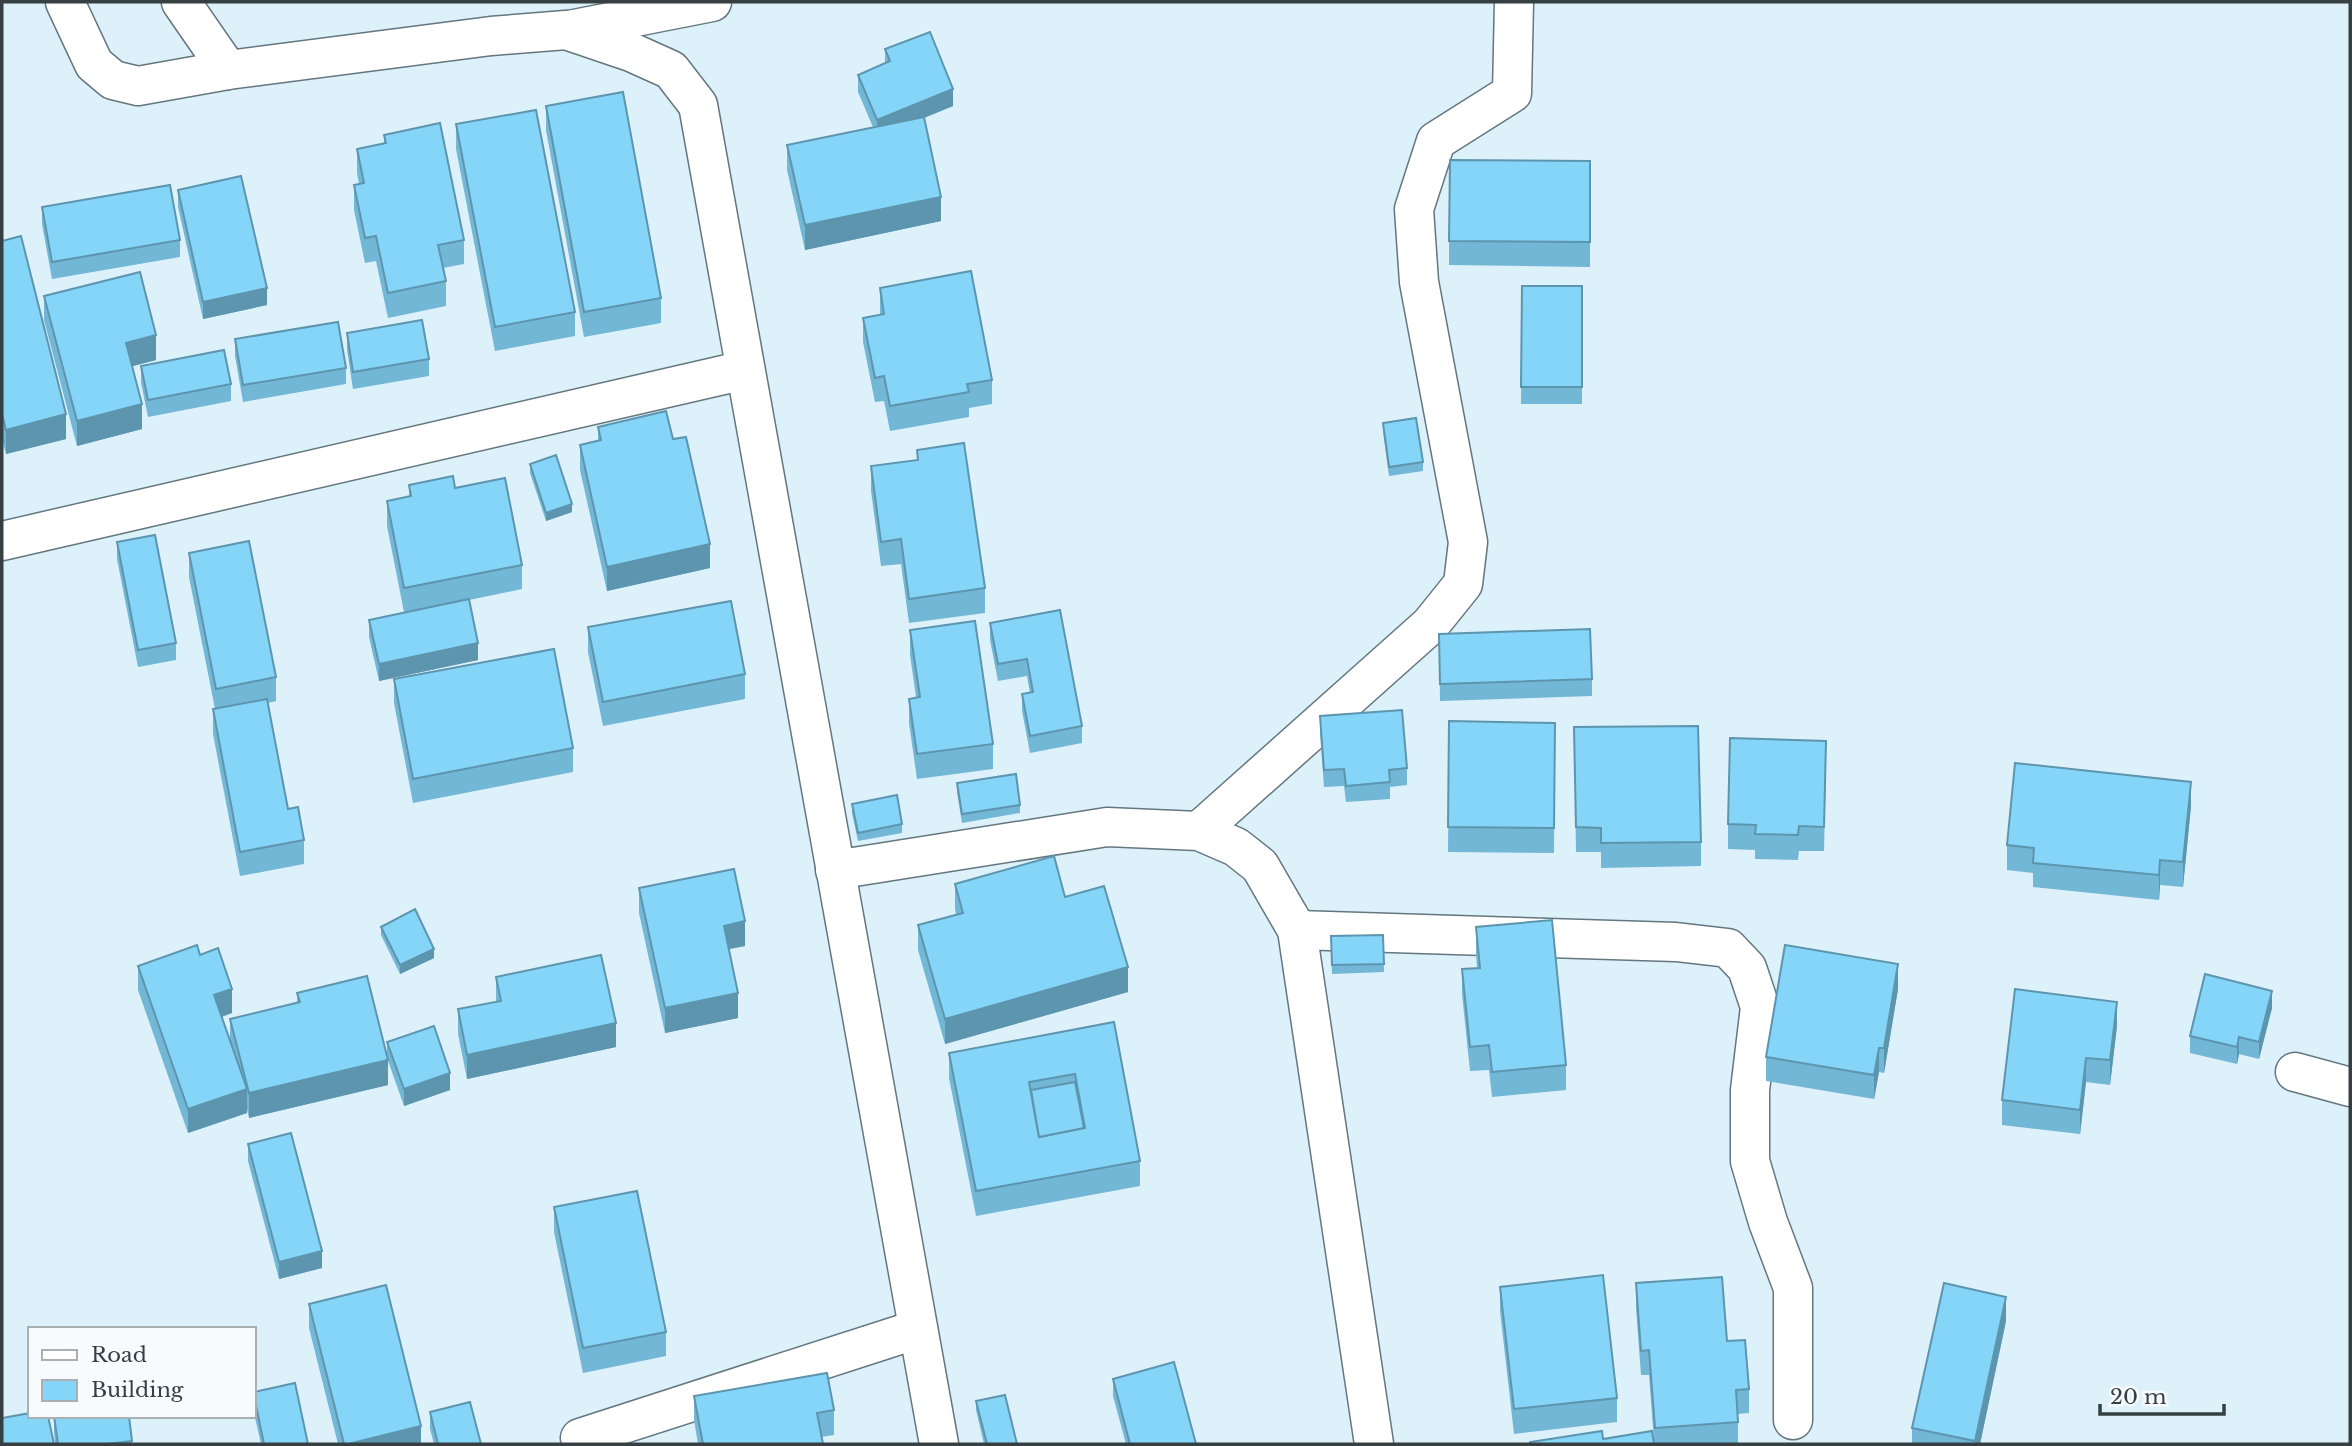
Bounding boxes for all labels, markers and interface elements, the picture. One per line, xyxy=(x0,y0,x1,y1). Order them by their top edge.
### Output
legend xyxy=(28,1327,256,1418)
text: Road xyxy=(91,1342,147,1368)
scale bar xyxy=(2100,1372,2224,1416)
text: Building xyxy=(91,1377,184,1403)
text: 20 m xyxy=(2110,1384,2167,1410)

